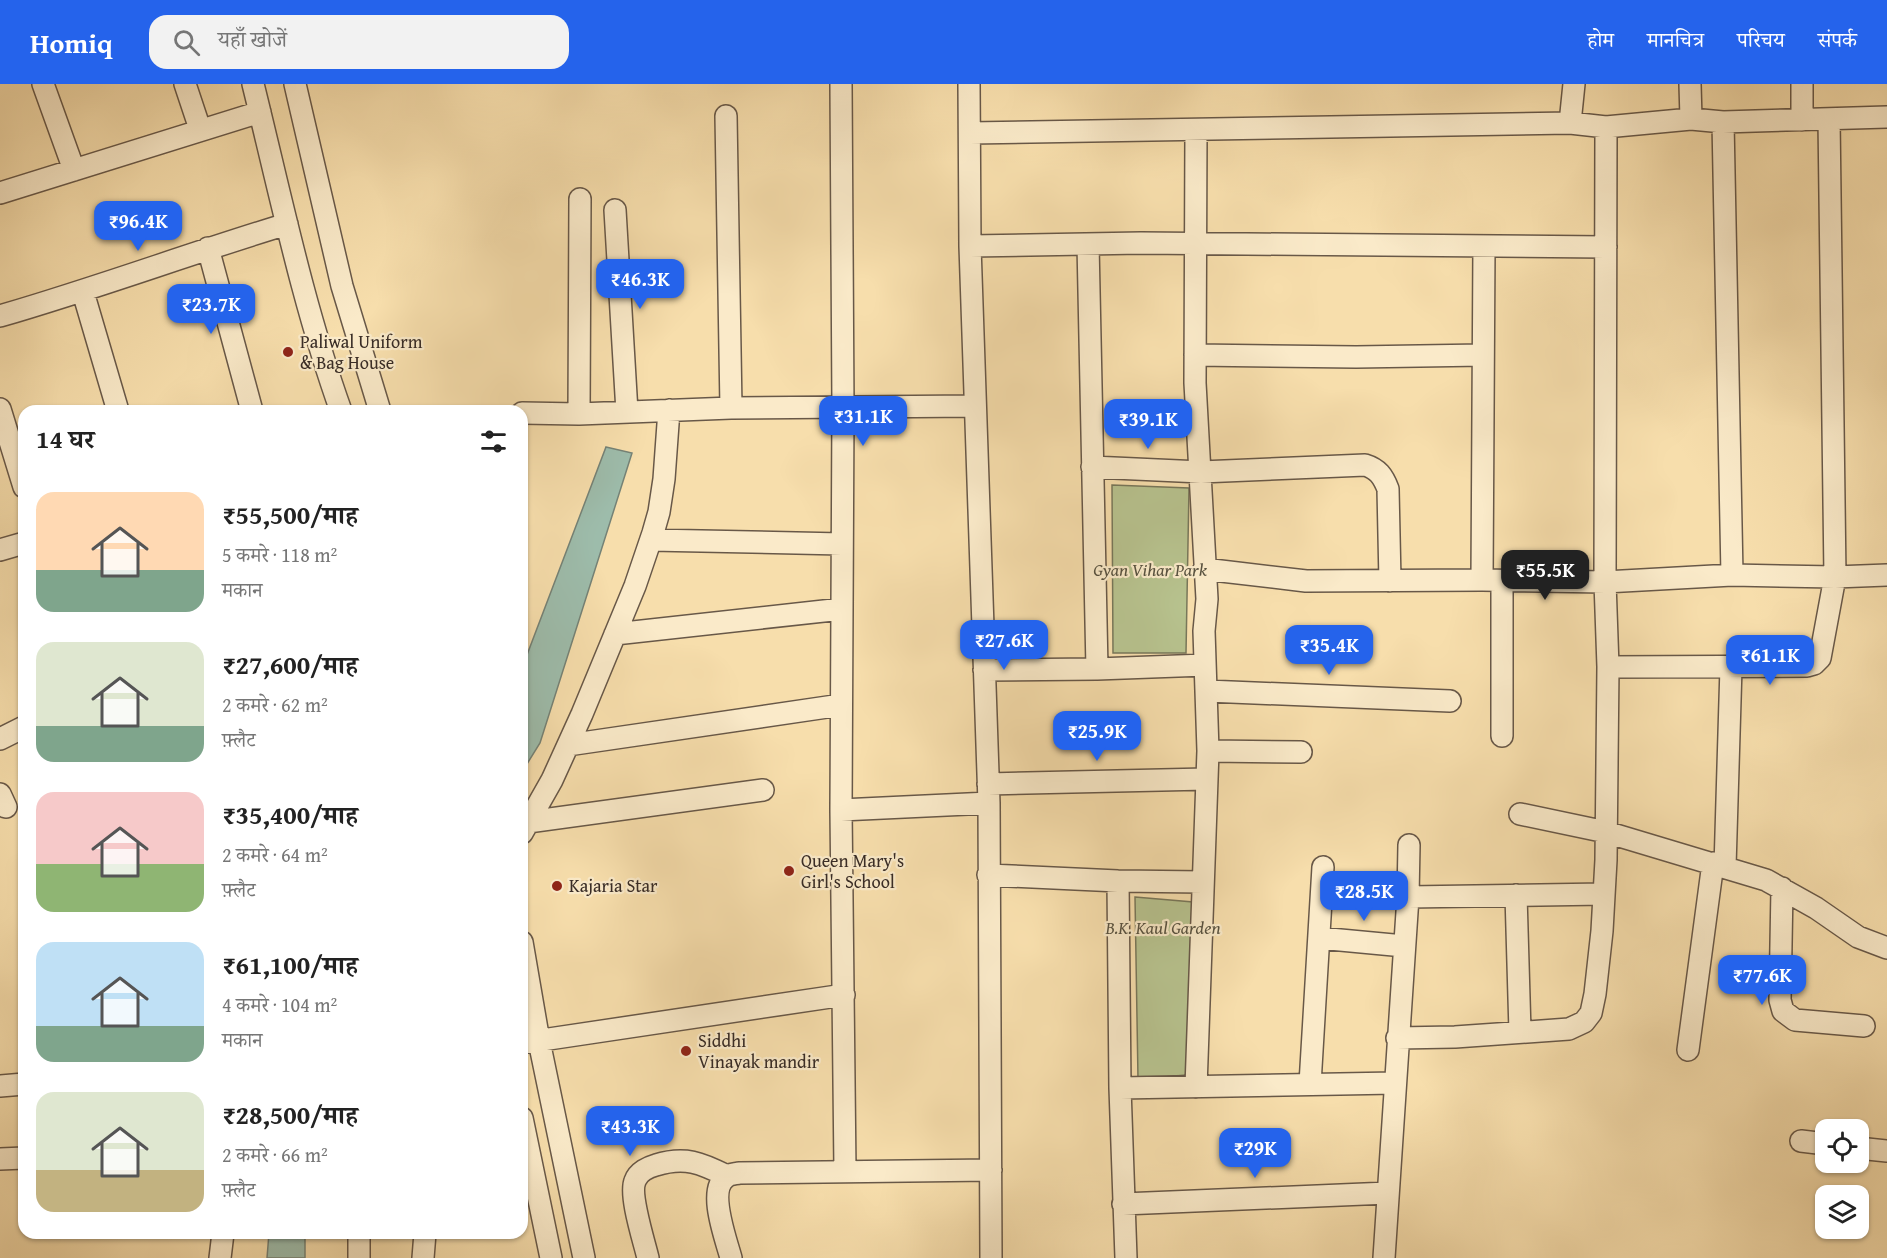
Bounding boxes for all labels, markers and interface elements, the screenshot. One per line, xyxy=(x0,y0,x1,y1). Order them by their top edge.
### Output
search box xyxy=(149,15,569,69)
text: Homiq xyxy=(30,22,113,63)
text: यहाँ खोजें xyxy=(218,23,287,55)
text: होम xyxy=(1587,24,1614,55)
text: मानचित्र xyxy=(1647,24,1704,55)
text: परिचय xyxy=(1737,24,1785,55)
text: संपर्क xyxy=(1818,24,1857,55)
icon: search xyxy=(170,26,203,59)
pin: ₹96.4K xyxy=(89,201,187,252)
text: ₹96.4K xyxy=(108,206,168,235)
pin: ₹46.3K xyxy=(591,259,689,310)
text: ₹46.3K xyxy=(610,264,670,293)
pin: ₹23.7K xyxy=(162,284,260,335)
text: ₹23.7K xyxy=(181,289,241,318)
place label: Paliwal Uniform & Bag House xyxy=(300,328,423,376)
marker: Paliwal Uniform & Bag House xyxy=(281,345,295,359)
pin: ₹31.1K xyxy=(814,396,912,447)
pin: ₹39.1K xyxy=(1099,399,1197,450)
text: ₹31.1K xyxy=(833,401,893,430)
text: ₹39.1K xyxy=(1118,404,1178,433)
text: 14 घर xyxy=(36,419,94,458)
icon: filters xyxy=(477,425,510,458)
text: ₹55,500/माह xyxy=(222,495,358,534)
icon: home xyxy=(84,516,156,588)
text: 5 कमरे · 118 m² xyxy=(222,540,337,569)
pin: ₹55.5K xyxy=(1496,550,1594,601)
text: ₹55.5K xyxy=(1515,555,1575,584)
park label: Gyan Vihar Park xyxy=(1093,556,1208,583)
text: मकान xyxy=(222,575,263,604)
pin: ₹27.6K xyxy=(955,620,1053,671)
text: ₹27.6K xyxy=(974,625,1034,654)
pin: ₹35.4K xyxy=(1280,625,1378,676)
text: ₹35.4K xyxy=(1299,630,1359,659)
pin: ₹61.1K xyxy=(1721,635,1819,686)
text: ₹61.1K xyxy=(1740,640,1800,669)
text: ₹27,600/माह xyxy=(222,645,358,684)
icon: home xyxy=(84,666,156,738)
text: 2 कमरे · 62 m² xyxy=(222,690,328,719)
pin: ₹25.9K xyxy=(1048,711,1146,762)
text: ₹25.9K xyxy=(1067,716,1127,745)
text: फ़्लैट xyxy=(222,725,255,754)
text: ₹35,400/माह xyxy=(222,795,358,834)
icon: home xyxy=(84,816,156,888)
text: 2 कमरे · 64 m² xyxy=(222,840,328,869)
place label: Queen Mary's Girl's School xyxy=(801,847,904,895)
marker: Queen Mary's Girl's School xyxy=(782,864,796,878)
pin: ₹28.5K xyxy=(1315,871,1413,922)
place label: Kajaria Star xyxy=(569,872,658,899)
text: फ़्लैट xyxy=(222,875,255,904)
text: ₹28.5K xyxy=(1334,876,1394,905)
marker: Kajaria Star xyxy=(550,879,564,893)
park label: B.K. Kaul Garden xyxy=(1104,914,1221,941)
text: ₹61,100/माह xyxy=(222,945,358,984)
pin: ₹77.6K xyxy=(1713,955,1811,1006)
text: ₹77.6K xyxy=(1732,960,1792,989)
icon: home xyxy=(84,966,156,1038)
text: 4 कमरे · 104 m² xyxy=(222,990,337,1019)
text: मकान xyxy=(222,1025,263,1054)
place label: Siddhi Vinayak mandir xyxy=(698,1027,820,1075)
marker: Siddhi Vinayak mandir xyxy=(679,1044,693,1058)
text: ₹28,500/माह xyxy=(222,1095,358,1134)
pin: ₹43.3K xyxy=(581,1106,679,1157)
text: ₹43.3K xyxy=(600,1111,660,1140)
icon: home xyxy=(84,1116,156,1188)
map controls xyxy=(1815,1119,1869,1239)
button: locate xyxy=(1815,1119,1869,1173)
pin: ₹29K xyxy=(1219,1128,1291,1179)
text: ₹29K xyxy=(1233,1133,1277,1162)
text: 2 कमरे · 66 m² xyxy=(222,1140,328,1169)
text: फ़्लैट xyxy=(222,1175,255,1204)
button: layers xyxy=(1815,1185,1869,1239)

